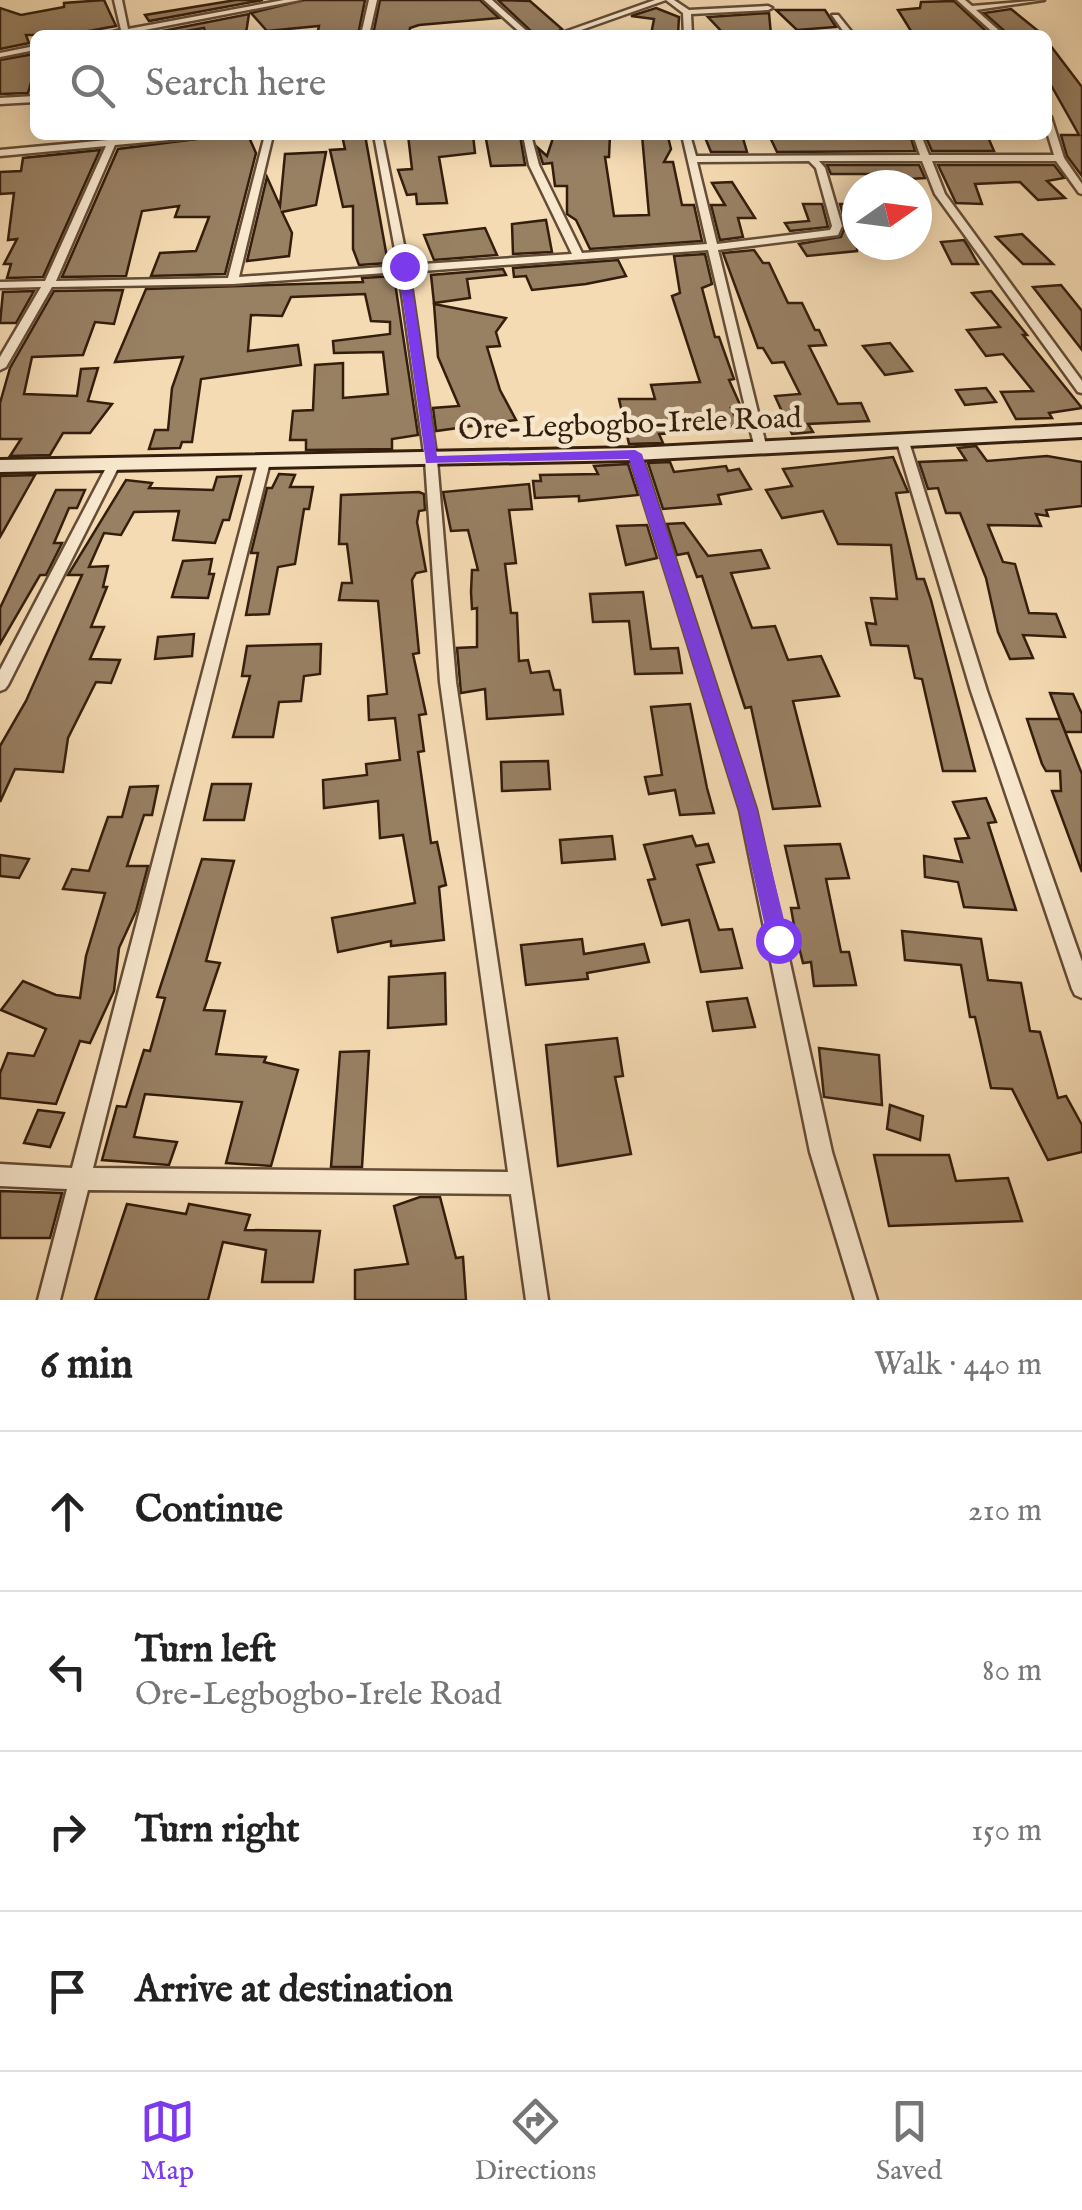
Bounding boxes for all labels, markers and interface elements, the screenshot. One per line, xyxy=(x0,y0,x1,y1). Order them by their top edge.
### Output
search box xyxy=(30,30,1052,140)
icon: search xyxy=(65,58,120,113)
text: Search here xyxy=(145,61,326,109)
north arrow xyxy=(842,170,932,260)
route end xyxy=(382,244,428,290)
street label: Ore-Legbogbo-Irele Road xyxy=(458,400,803,450)
route start xyxy=(756,918,802,964)
text: 6 min xyxy=(40,1339,133,1392)
text: Walk · 440 m xyxy=(874,1345,1042,1386)
icon: ahead xyxy=(40,1484,95,1539)
text: Continue xyxy=(135,1487,283,1535)
text: 210 m xyxy=(968,1491,1042,1532)
text: Turn left xyxy=(135,1627,276,1675)
icon: left xyxy=(40,1644,95,1699)
text: 80 m xyxy=(982,1651,1042,1692)
text: Ore-Legbogbo-Irele Road xyxy=(135,1675,502,1716)
icon: right xyxy=(40,1804,95,1859)
text: Turn right xyxy=(135,1807,299,1855)
text: 150 m xyxy=(971,1811,1042,1852)
icon: arrive xyxy=(40,1964,95,2019)
text: Arrive at destination xyxy=(135,1967,453,2015)
tab: Map xyxy=(140,2094,195,2189)
tab: Directions xyxy=(474,2094,596,2189)
tab: Saved xyxy=(876,2094,942,2189)

